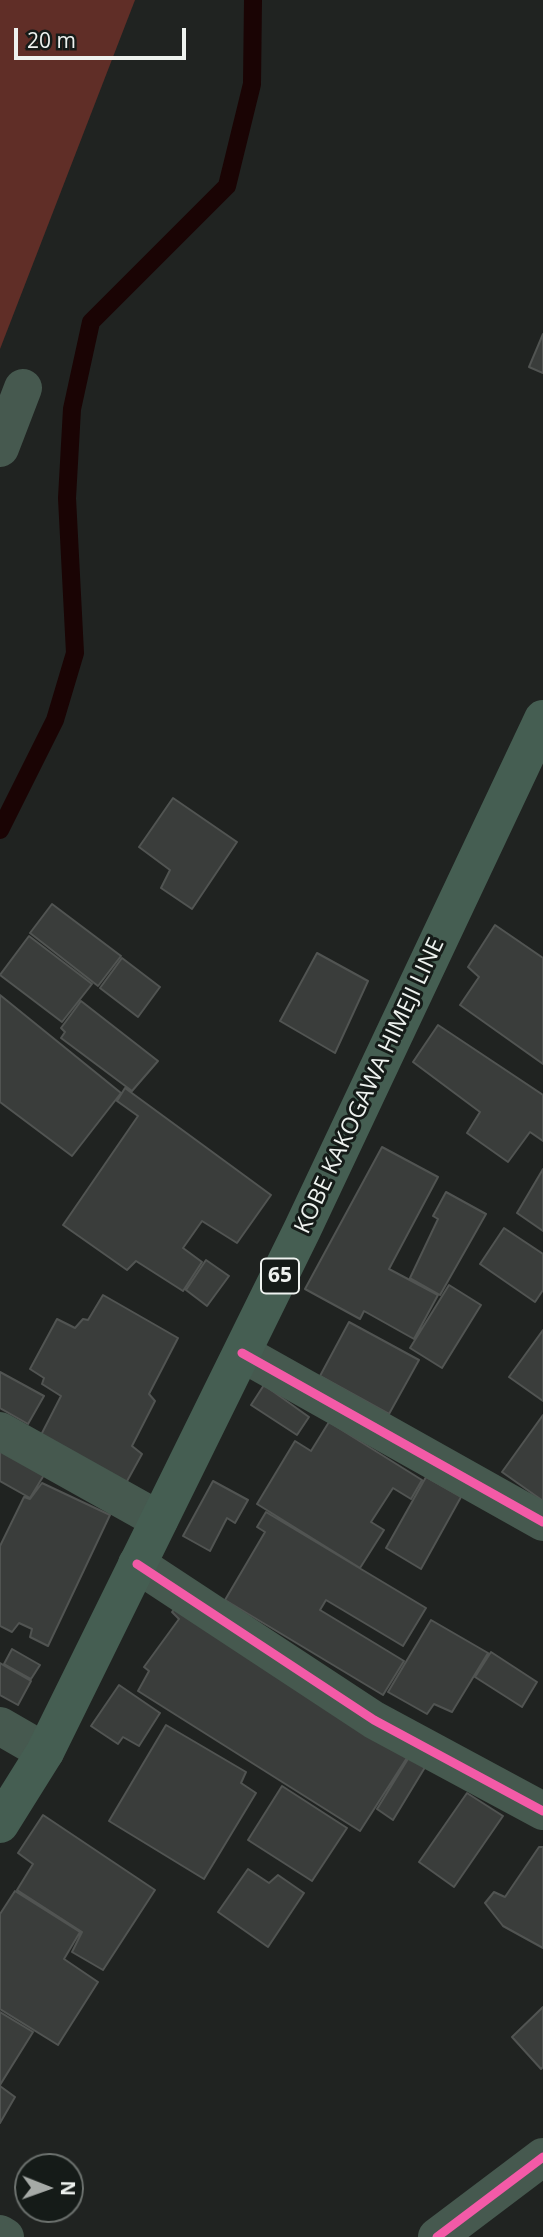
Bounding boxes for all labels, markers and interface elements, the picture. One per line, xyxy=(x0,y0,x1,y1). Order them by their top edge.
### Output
scale bar xyxy=(18,14,189,58)
text: 20 m xyxy=(27,26,76,54)
street label: KOBE KAKOGAWA HIMEJI LINE xyxy=(289,934,451,1238)
road number: 65 xyxy=(261,1258,299,1294)
north arrow xyxy=(14,2153,84,2223)
text: N xyxy=(55,2180,81,2196)

